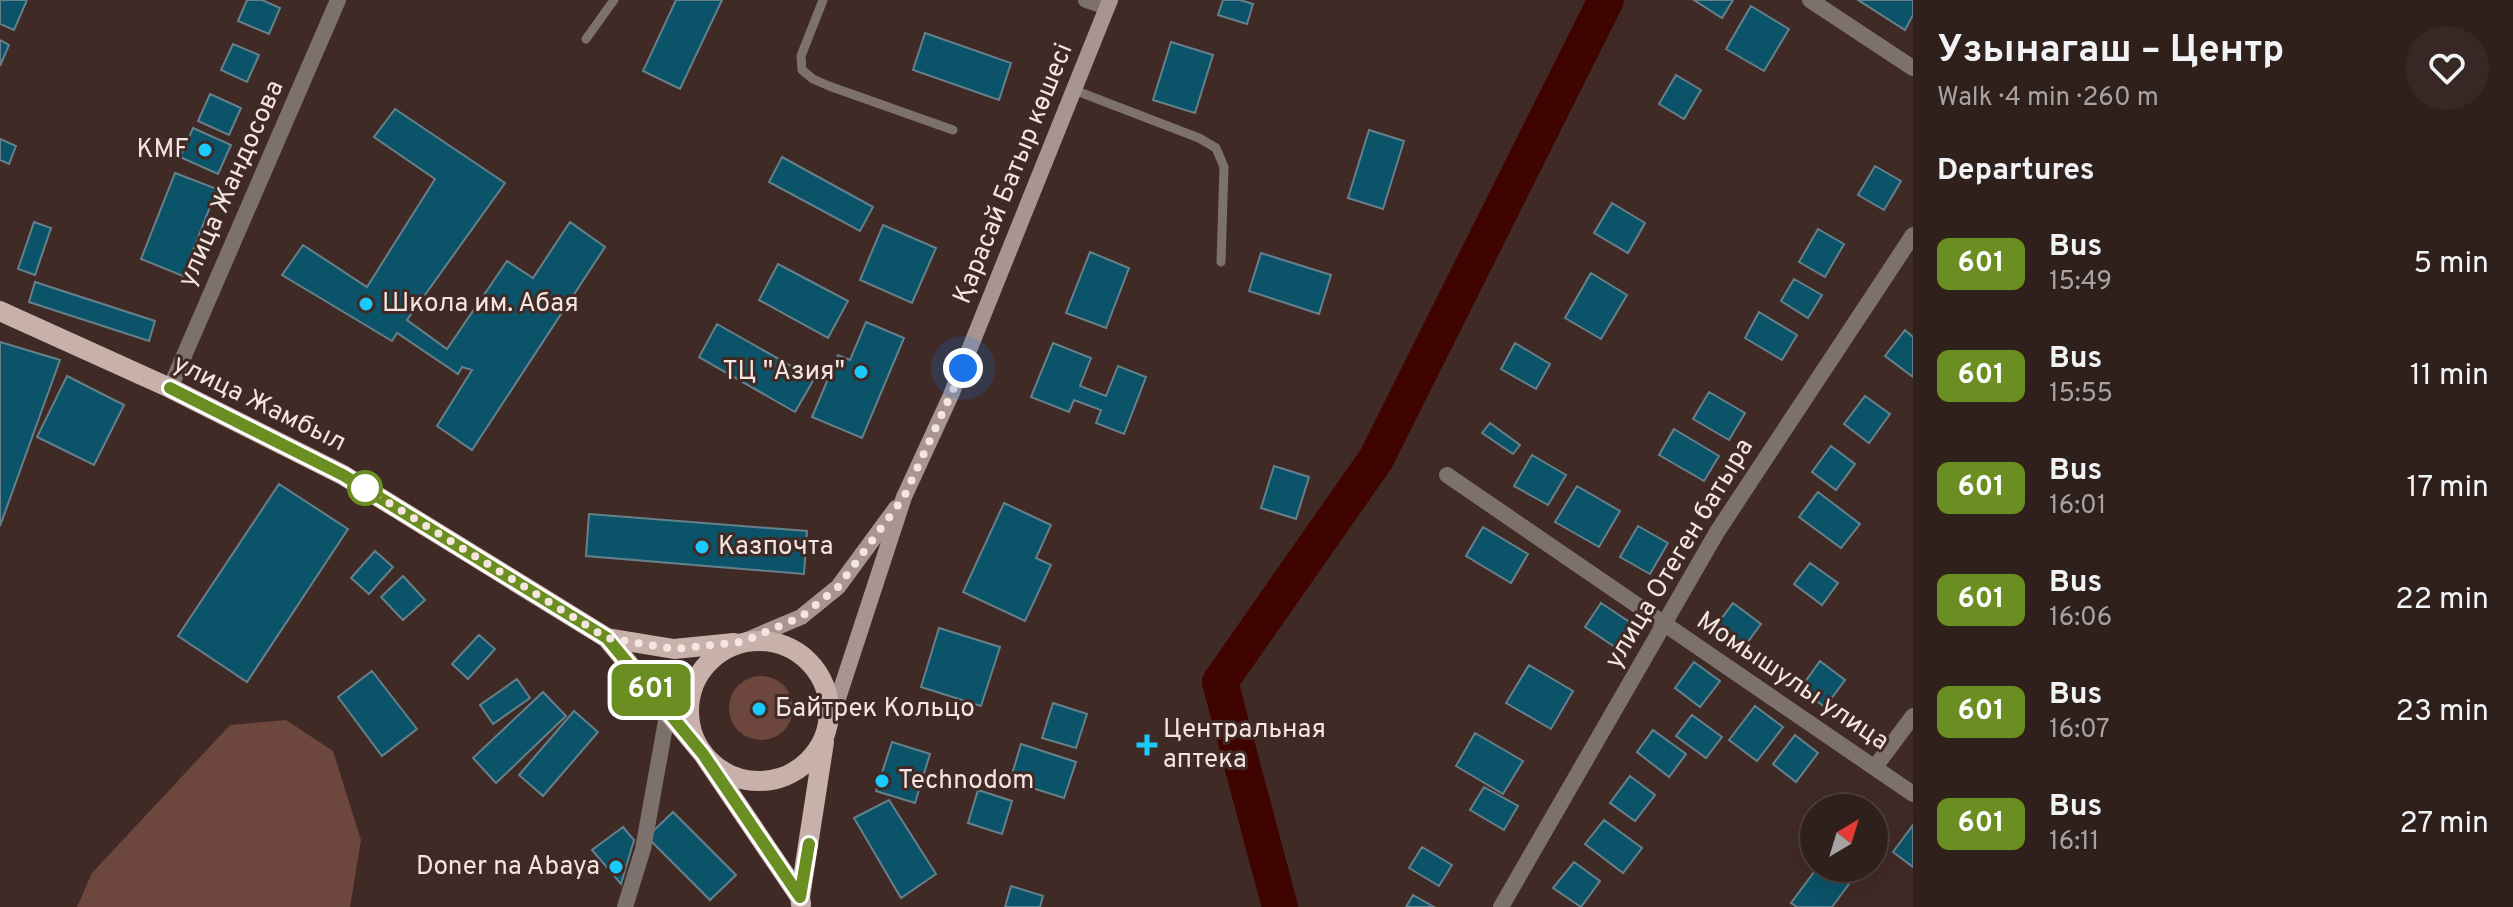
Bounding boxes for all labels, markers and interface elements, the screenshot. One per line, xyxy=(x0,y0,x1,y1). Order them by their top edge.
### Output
button: heart xyxy=(2405,26,2489,110)
text: Узынагаш – Центр xyxy=(1937,27,2284,76)
street label: Қарасай Батыр көшесі xyxy=(947,39,1081,309)
street label: улица Жандосова xyxy=(172,75,292,293)
text: Walk · 4 min · 260 m xyxy=(1937,82,2159,115)
place label: KMF xyxy=(136,134,189,167)
marker: KMF xyxy=(196,141,214,159)
text: Departures xyxy=(1937,153,2095,190)
text: Bus xyxy=(2049,229,2102,266)
text: 601 xyxy=(1958,246,2004,282)
text: 5 min xyxy=(2413,246,2489,283)
text: 15:49 xyxy=(2049,266,2112,299)
place label: Школа им. Абая xyxy=(382,288,579,321)
marker: Школа им. Абая xyxy=(357,295,375,313)
text: Bus xyxy=(2049,341,2102,378)
street label: улица Жамбыл xyxy=(167,348,351,460)
your location xyxy=(943,348,983,388)
place label: ТЦ "Азия" xyxy=(723,356,845,389)
text: 601 xyxy=(1958,358,2004,394)
text: 11 min xyxy=(2410,358,2489,395)
marker: ТЦ "Азия" xyxy=(852,363,870,381)
text: 15:55 xyxy=(2049,378,2113,411)
street label: улица Отеген батыра xyxy=(1598,433,1762,675)
text: Bus xyxy=(2049,453,2102,490)
text: 601 xyxy=(1958,470,2004,506)
text: 17 min xyxy=(2406,470,2489,507)
unlabelled marker xyxy=(348,471,382,505)
text: 16:01 xyxy=(2049,490,2106,523)
place label: Казпочта xyxy=(718,531,833,564)
marker: Казпочта xyxy=(693,538,711,556)
text: Bus xyxy=(2049,565,2102,602)
text: 601 xyxy=(1958,582,2004,618)
text: 22 min xyxy=(2395,582,2489,619)
text: 16:06 xyxy=(2049,602,2112,635)
street label: Момышулы улица xyxy=(1689,605,1895,759)
line badge: 601 xyxy=(605,664,697,716)
text: 601 xyxy=(628,672,674,708)
text: Bus xyxy=(2049,677,2102,714)
place label: Байтрек Кольцо xyxy=(775,693,975,726)
text: 601 xyxy=(1958,694,2004,730)
text: 23 min xyxy=(2396,694,2489,731)
marker: Байтрек Кольцо xyxy=(750,700,768,718)
place label: Центральная аптека xyxy=(1163,714,1326,777)
text: 16:07 xyxy=(2049,714,2110,747)
marker: Центральная аптека xyxy=(1138,736,1156,754)
place label: Technodom xyxy=(898,765,1034,798)
marker: Technodom xyxy=(873,772,891,790)
text: Bus xyxy=(2049,789,2102,826)
north arrow xyxy=(1800,794,1888,882)
map controls xyxy=(1800,794,1888,882)
text: 601 xyxy=(1958,806,2004,842)
text: 27 min xyxy=(2400,806,2489,843)
text: 16:11 xyxy=(2049,826,2099,859)
place label: Doner na Abaya xyxy=(416,851,600,884)
marker: Doner na Abaya xyxy=(607,858,625,876)

